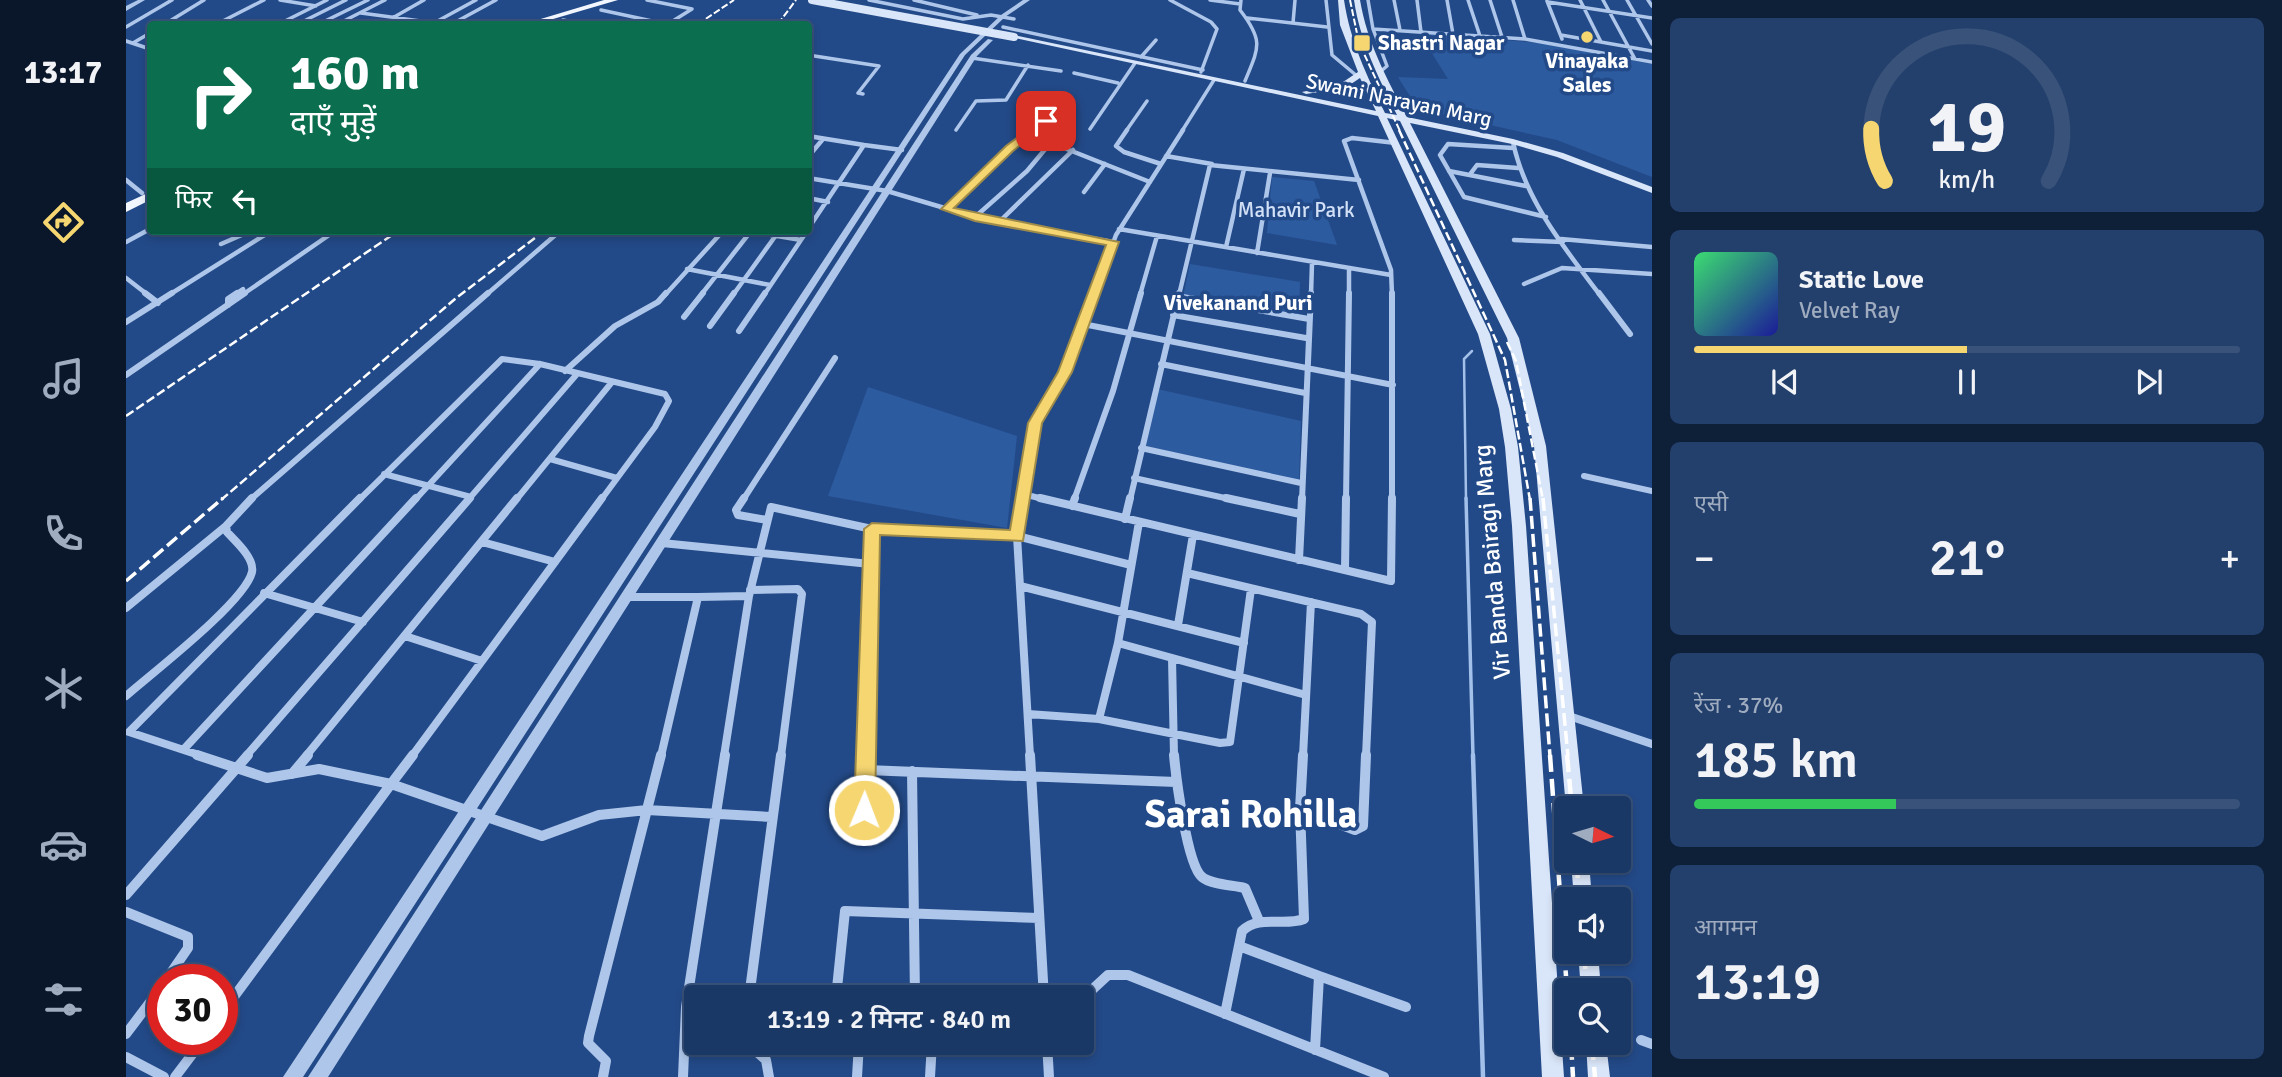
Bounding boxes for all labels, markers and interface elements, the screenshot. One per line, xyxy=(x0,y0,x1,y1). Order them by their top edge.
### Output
marker: Vinayaka Sales xyxy=(1579,29,1595,45)
place label: Shastri Nagar xyxy=(1378,30,1505,56)
marker: Shastri Nagar xyxy=(1352,33,1372,53)
text: 160 m xyxy=(290,43,420,103)
place label: Vinayaka Sales xyxy=(1545,48,1629,98)
icon: right xyxy=(175,49,266,140)
text: 13:17 xyxy=(24,53,102,92)
street label: Swami Narayan Marg xyxy=(1304,68,1494,132)
text: 19 xyxy=(1928,83,2006,172)
pin xyxy=(1016,91,1076,151)
icon: arrive xyxy=(1027,102,1065,140)
text: दाएँ मुड़ें xyxy=(290,103,376,142)
text: km/h xyxy=(1939,164,1995,195)
icon: left xyxy=(226,182,264,220)
text: फिर xyxy=(175,184,212,216)
park label: Mahavir Park xyxy=(1237,197,1355,223)
icon: directions xyxy=(39,198,88,247)
text: Static Love xyxy=(1799,264,1924,296)
district label: Vivekanand Puri xyxy=(1163,290,1313,316)
text: Velvet Ray xyxy=(1799,296,1900,325)
icon: music xyxy=(39,354,88,403)
icon: previous xyxy=(1766,363,1804,401)
icon: pause xyxy=(1948,363,1986,401)
icon: next xyxy=(2130,363,2168,401)
street label: Vir Banda Bairagi Marg xyxy=(1467,443,1517,681)
text: एसी xyxy=(1694,489,1728,518)
icon: phone xyxy=(39,509,88,558)
text: 21° xyxy=(1929,526,2005,590)
text: − xyxy=(1694,535,1715,582)
text: + xyxy=(2219,535,2240,582)
icon: climate xyxy=(39,664,88,713)
text: रेंज · 37% xyxy=(1694,691,1783,720)
text: 185 km xyxy=(1694,728,1858,792)
position arrow xyxy=(827,773,901,847)
district label: Sarai Rohilla xyxy=(1145,791,1357,838)
north arrow xyxy=(1554,796,1631,873)
map controls xyxy=(1554,796,1631,1055)
icon: car xyxy=(39,820,88,869)
button: sound xyxy=(1554,887,1631,964)
text: आगमन xyxy=(1694,913,1757,942)
text: 13:19 xyxy=(1694,950,1821,1014)
speed limit sign: 30 xyxy=(147,964,238,1055)
icon: filters xyxy=(39,975,88,1024)
button: search xyxy=(1554,978,1631,1055)
text: 13:19 · 2 मिनट · 840 m xyxy=(767,1004,1011,1036)

